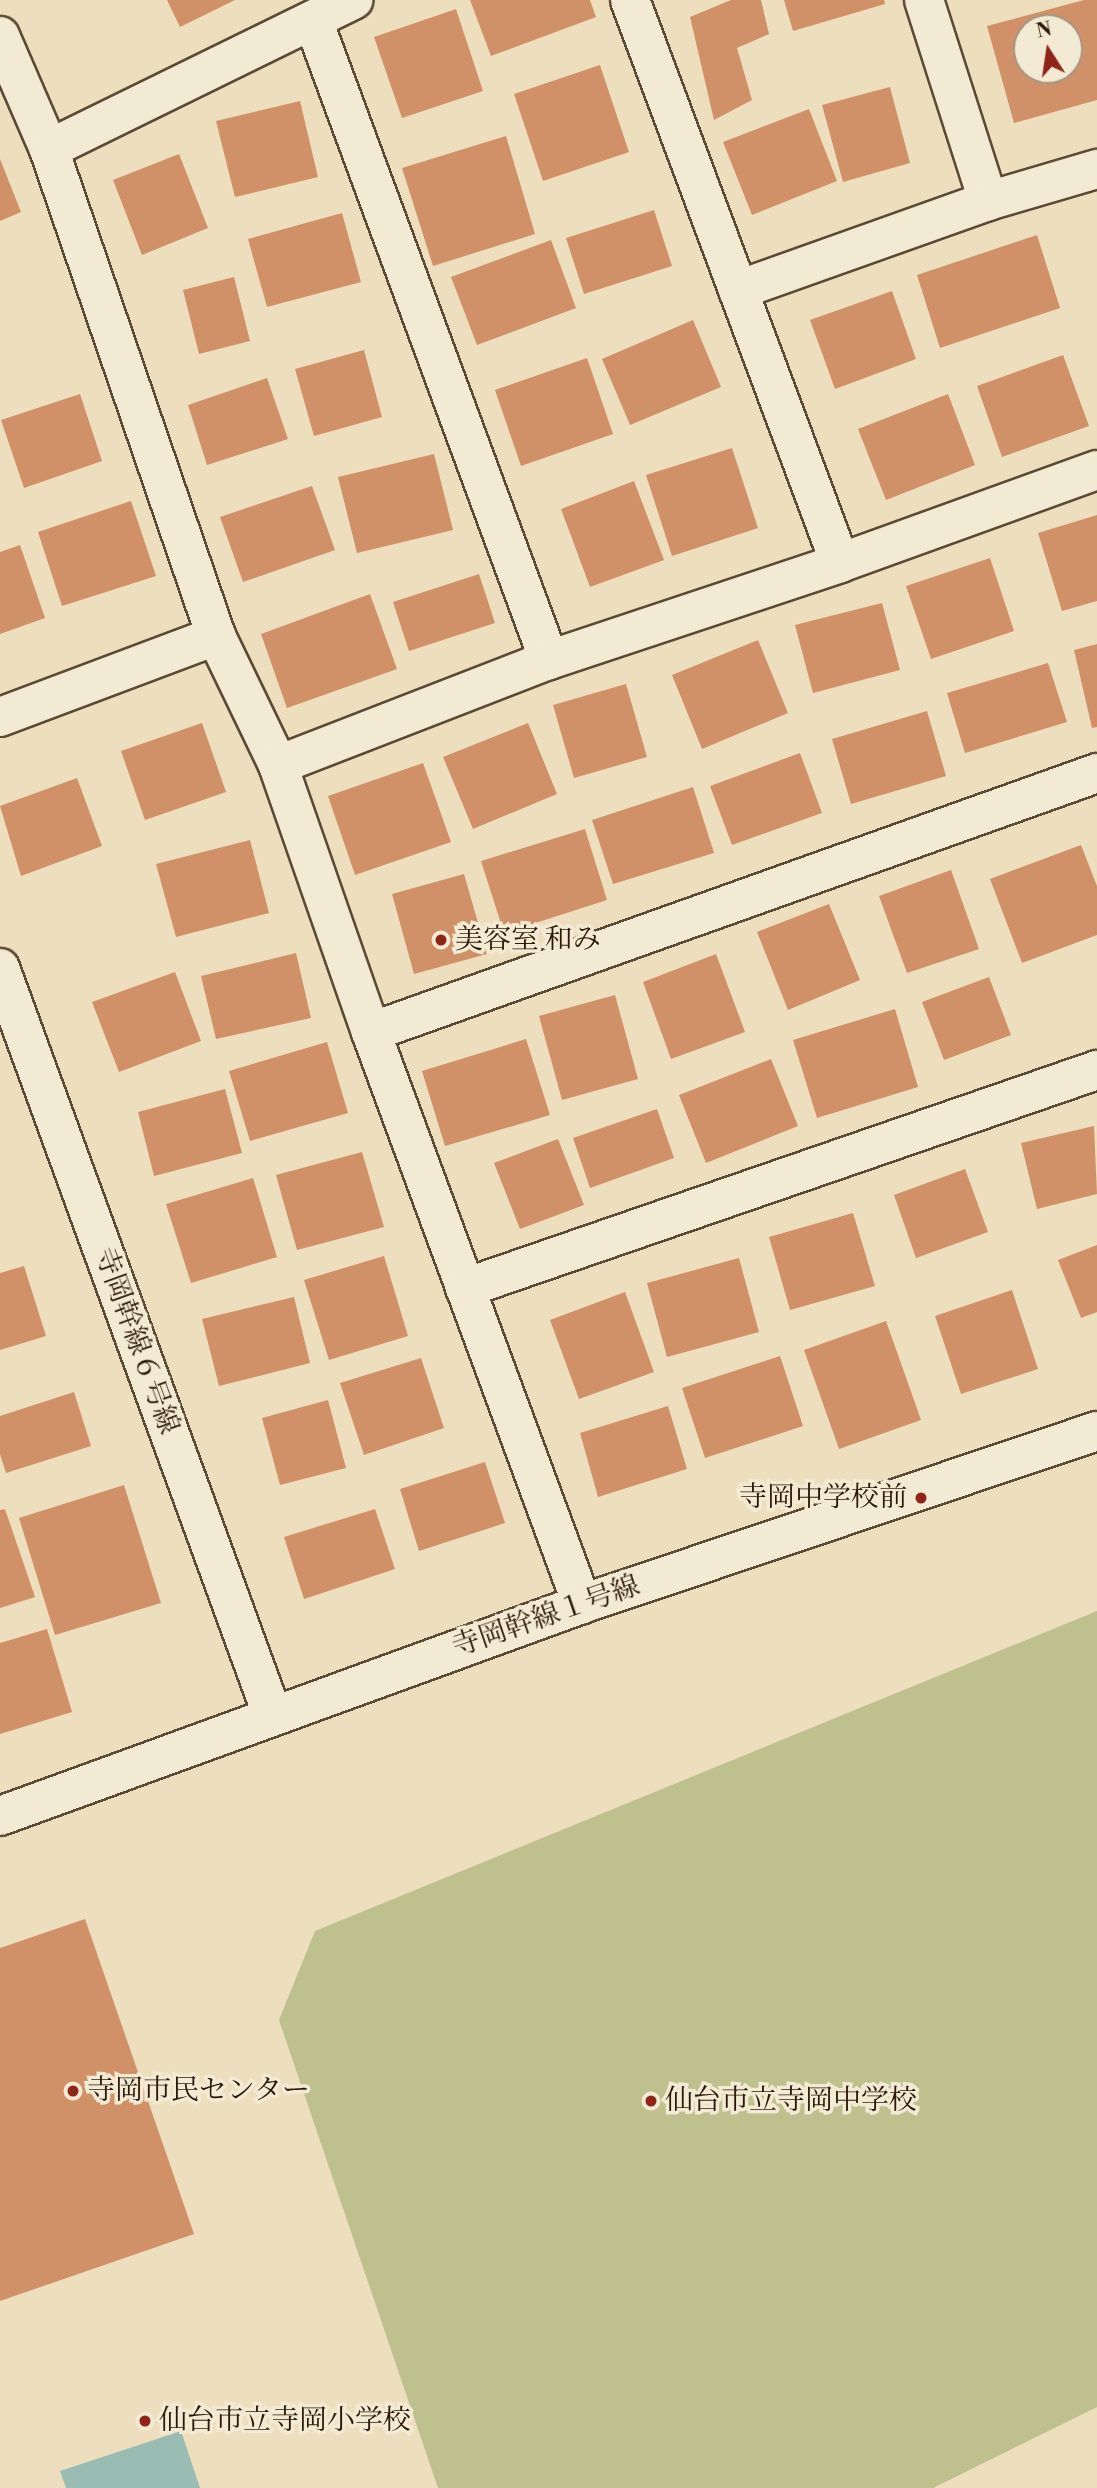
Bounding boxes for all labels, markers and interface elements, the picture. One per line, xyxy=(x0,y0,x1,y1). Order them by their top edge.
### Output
north arrow xyxy=(1013,14,1083,84)
text: N xyxy=(1034,17,1054,44)
place label: 美容室 和み xyxy=(455,923,601,957)
marker: 美容室 和み xyxy=(433,932,449,948)
street label: 寺岡幹線６号線 xyxy=(87,1243,185,1439)
place label: 寺岡中学校前 xyxy=(739,1481,907,1515)
marker: 寺岡中学校前 xyxy=(913,1490,929,1506)
street label: 寺岡幹線１号線 xyxy=(448,1569,644,1665)
place label: 寺岡市民センター xyxy=(87,2074,311,2108)
marker: 寺岡市民センター xyxy=(65,2083,81,2099)
place label: 仙台市立寺岡中学校 xyxy=(665,2084,917,2118)
marker: 仙台市立寺岡中学校 xyxy=(643,2093,659,2109)
place label: 仙台市立寺岡小学校 xyxy=(159,2404,411,2438)
marker: 仙台市立寺岡小学校 xyxy=(137,2413,153,2429)

